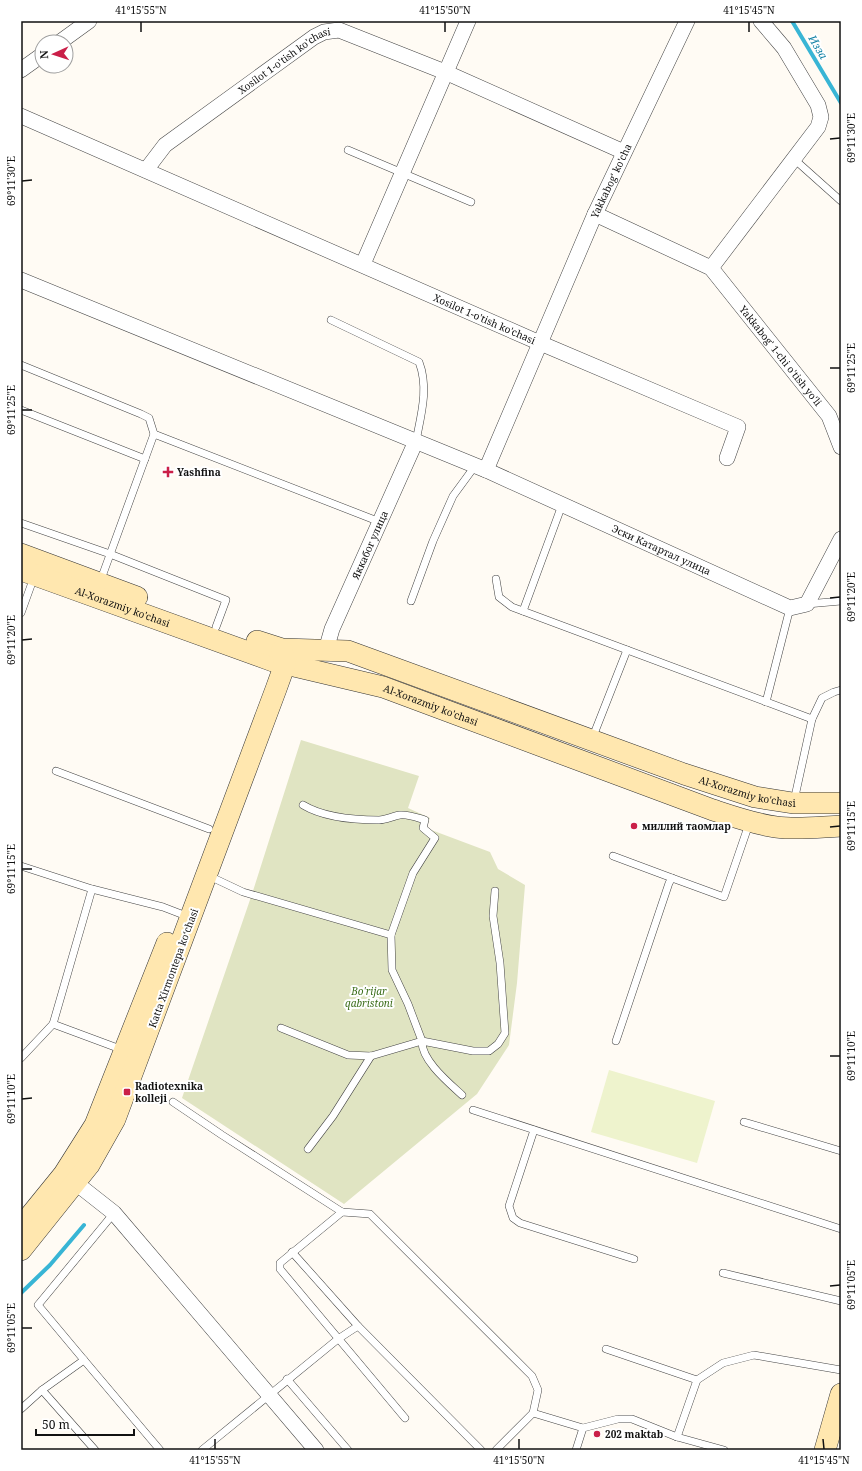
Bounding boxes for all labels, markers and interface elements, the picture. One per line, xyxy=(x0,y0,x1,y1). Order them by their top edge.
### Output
text: 41°15'55"N xyxy=(115,3,167,17)
text: 41°15'50"N xyxy=(419,3,471,17)
text: 41°15'45"N xyxy=(723,3,775,17)
street label: Xosilot 1-o'tish ko'chasi xyxy=(235,24,332,97)
water label: Изза xyxy=(805,31,832,62)
north arrow xyxy=(34,34,74,74)
text: N xyxy=(36,49,51,59)
text: 69°11'30"E xyxy=(844,113,858,163)
street label: Yakkabog' ko'cha xyxy=(587,141,635,221)
text: 69°11'30"E xyxy=(4,156,18,206)
street label: Xosilot 1-o'tish ko'chasi xyxy=(431,290,539,348)
street label: Yakkabog' 1-chi o'tish yo'li xyxy=(736,302,826,409)
text: 69°11'25"E xyxy=(844,343,858,393)
text: 69°11'25"E xyxy=(4,385,18,435)
place label: Yashfina xyxy=(177,465,221,479)
marker: Yashfina xyxy=(162,466,174,478)
street label: Яккабог улица xyxy=(348,508,391,582)
street label: Эски Катартал улица xyxy=(610,521,713,578)
text: 69°11'20"E xyxy=(844,572,858,622)
street label: Al-Xorazmiy ko'chasi xyxy=(73,583,173,631)
text: 69°11'20"E xyxy=(4,615,18,665)
street label: Al-Xorazmiy ko'chasi xyxy=(382,681,481,729)
street label: Al-Xorazmiy ko'chasi xyxy=(697,772,797,810)
text: 69°11'15"E xyxy=(844,801,858,851)
place label: миллий таомлар xyxy=(642,819,731,833)
marker: миллий таомлар xyxy=(629,821,639,831)
text: 69°11'15"E xyxy=(4,844,18,894)
street label: Katta Xirmontepa koʻchasi xyxy=(145,906,201,1030)
park label: Bo'rijar qabristoni xyxy=(345,984,393,1010)
text: 69°11'10"E xyxy=(844,1031,858,1081)
text: 69°11'10"E xyxy=(4,1074,18,1124)
place label: Radiotexnika kolleji xyxy=(135,1079,203,1105)
marker: Radiotexnika kolleji xyxy=(122,1087,132,1097)
text: 69°11'05"E xyxy=(844,1260,858,1310)
text: 69°11'05"E xyxy=(4,1303,18,1353)
scale bar xyxy=(36,1411,134,1437)
text: 50 m xyxy=(42,1416,70,1433)
place label: 202 maktab xyxy=(605,1427,664,1441)
marker: 202 maktab xyxy=(592,1429,602,1439)
text: 41°15'55"N xyxy=(189,1453,241,1467)
text: 41°15'50"N xyxy=(493,1453,545,1467)
text: 41°15'45"N xyxy=(798,1453,850,1467)

